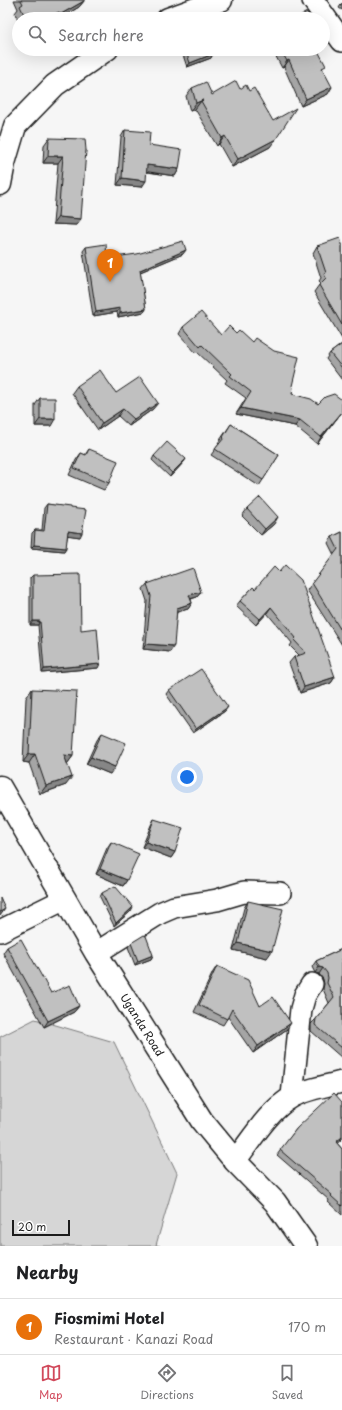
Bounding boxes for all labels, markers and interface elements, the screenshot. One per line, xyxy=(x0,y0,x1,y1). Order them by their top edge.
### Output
search box xyxy=(12,12,330,56)
icon: search xyxy=(26,23,48,45)
text: Search here xyxy=(58,23,144,46)
pin: 1 xyxy=(97,249,123,282)
your location xyxy=(177,767,197,787)
street label: Uganda Road xyxy=(116,990,169,1060)
scale bar xyxy=(12,1218,70,1237)
text: 20 m xyxy=(18,1218,46,1235)
text: Nearby xyxy=(16,1259,78,1285)
text: Fiosmimi Hotel xyxy=(54,1306,164,1329)
text: 1 xyxy=(26,1317,32,1336)
text: 170 m xyxy=(288,1317,326,1336)
text: Restaurant · Kanazi Road xyxy=(54,1329,213,1348)
tab: Map xyxy=(39,1362,62,1403)
tab: Directions xyxy=(140,1362,194,1403)
tab: Saved xyxy=(272,1362,303,1403)

